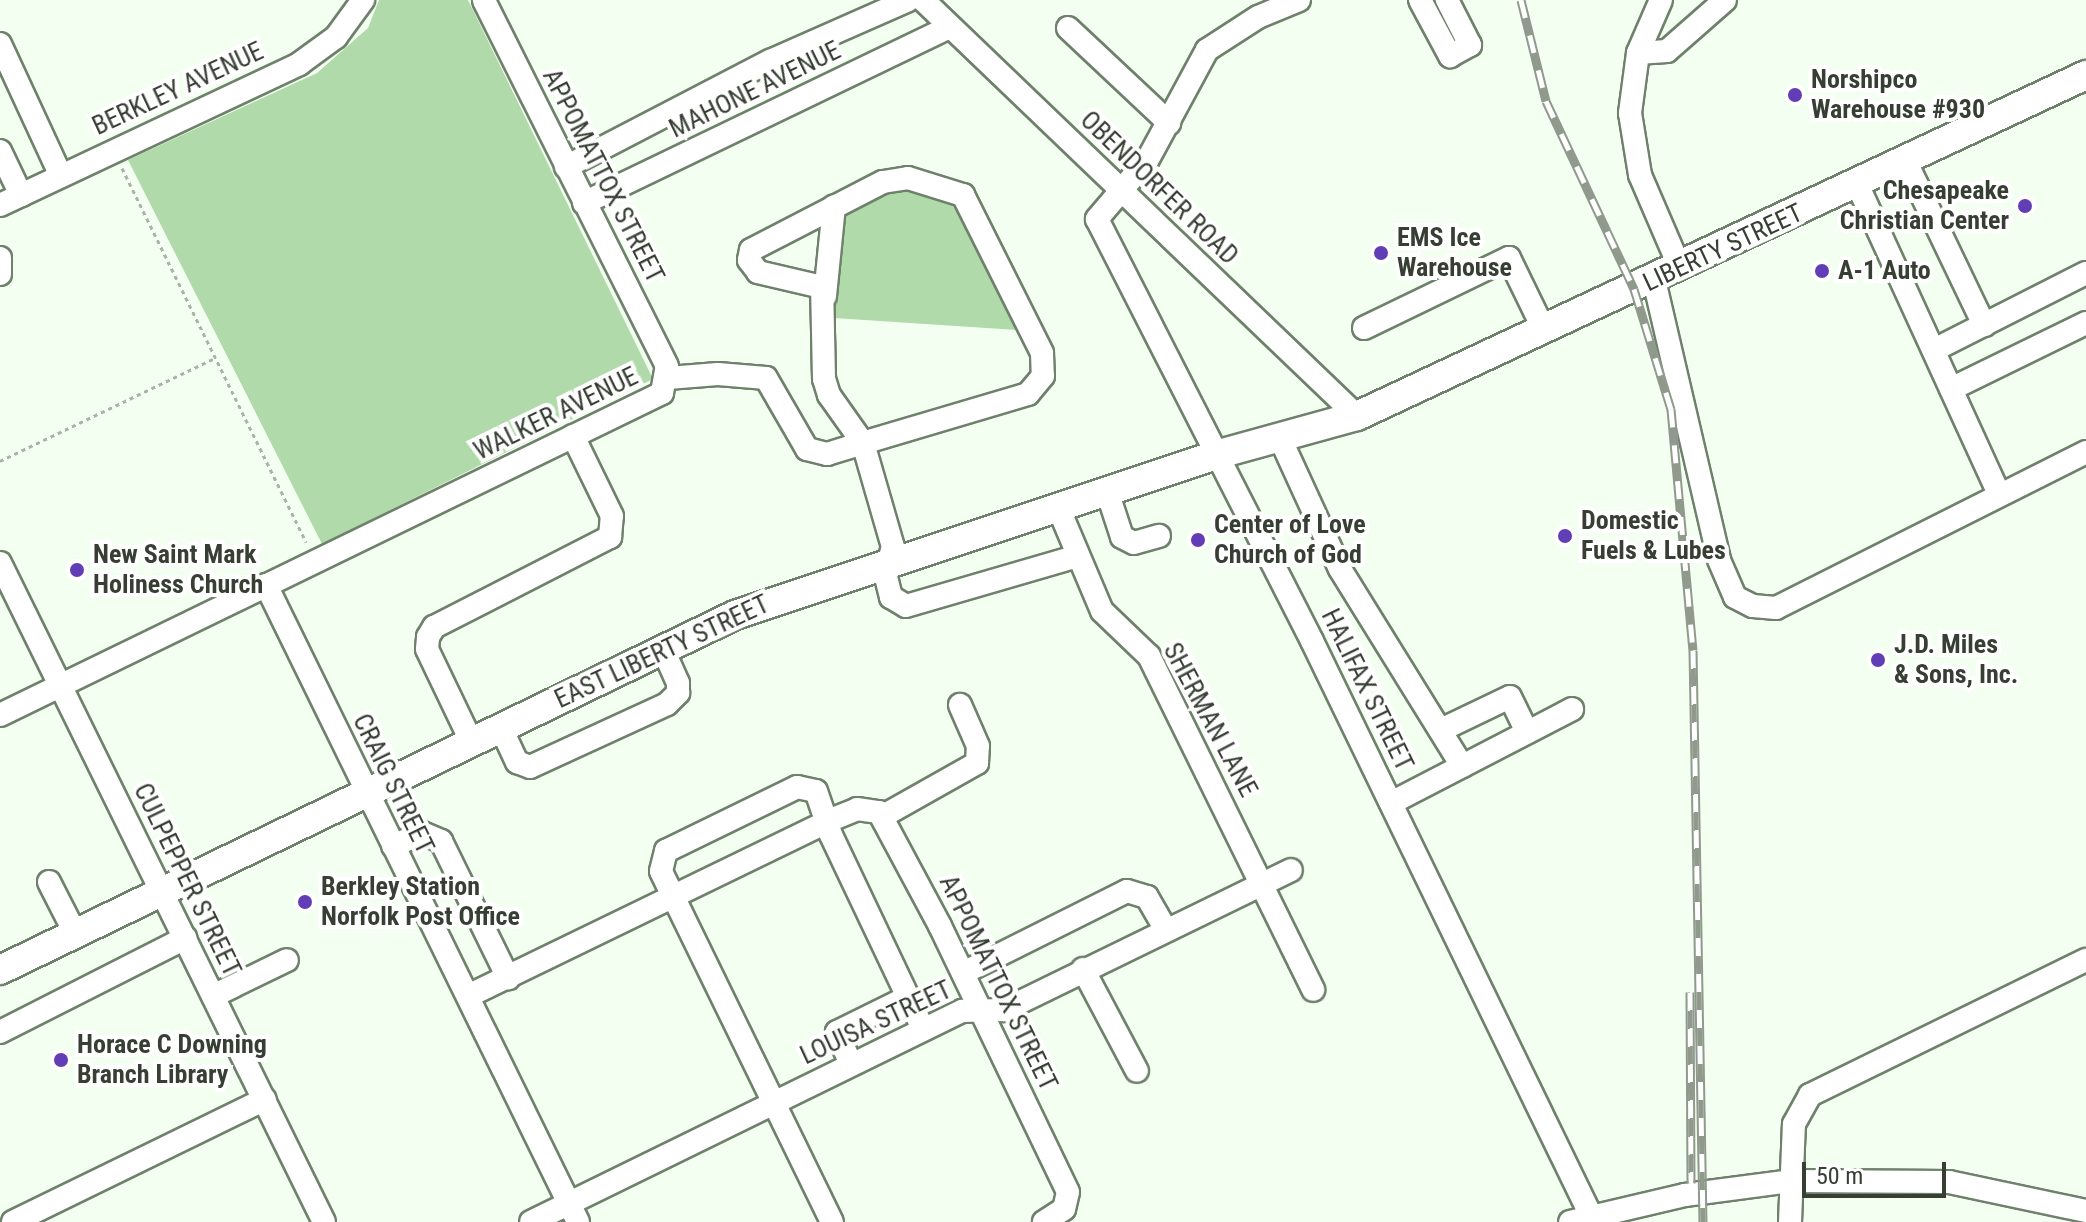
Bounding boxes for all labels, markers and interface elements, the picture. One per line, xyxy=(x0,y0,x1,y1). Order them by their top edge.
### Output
street label: MAHONE AVENUE xyxy=(664,35,846,145)
street label: BERKLEY AVENUE xyxy=(88,36,268,142)
street label: APPOMATTOX STREET xyxy=(536,64,670,288)
place label: Norshipco Warehouse #930 xyxy=(1811,64,1985,126)
marker: Norshipco Warehouse #930 xyxy=(1786,86,1804,104)
street label: OBENDORFER ROAD xyxy=(1074,105,1244,271)
place label: Chesapeake Christian Center xyxy=(1840,175,2009,236)
street label: LIBERTY STREET xyxy=(1638,197,1808,299)
marker: Chesapeake Christian Center xyxy=(2016,197,2034,215)
place label: EMS Ice Warehouse xyxy=(1397,222,1512,284)
marker: EMS Ice Warehouse xyxy=(1372,244,1390,262)
place label: A-1 Auto xyxy=(1838,255,1931,287)
marker: A-1 Auto xyxy=(1813,262,1831,280)
street label: WALKER AVENUE xyxy=(469,361,643,467)
place label: Domestic Fuels & Lubes xyxy=(1581,505,1726,566)
place label: Center of Love Church of God xyxy=(1214,509,1366,570)
marker: Domestic Fuels & Lubes xyxy=(1556,527,1574,545)
marker: Center of Love Church of God xyxy=(1189,531,1207,549)
place label: New Saint Mark Holiness Church xyxy=(93,539,263,600)
marker: New Saint Mark Holiness Church xyxy=(68,561,86,579)
street label: EAST LIBERTY STREET xyxy=(550,589,774,715)
street label: HALIFAX STREET xyxy=(1314,604,1420,776)
place label: J.D. Miles & Sons, Inc. xyxy=(1894,629,2018,690)
street label: SHERMAN LANE xyxy=(1156,638,1264,802)
marker: J.D. Miles & Sons, Inc. xyxy=(1869,651,1887,669)
street label: CRAIG STREET xyxy=(346,709,440,859)
street label: CULPEPPER STREET xyxy=(127,778,247,982)
street label: APPOMATTOX STREET xyxy=(932,870,1064,1096)
place label: Berkley Station Norfolk Post Office xyxy=(321,871,520,932)
marker: Berkley Station Norfolk Post Office xyxy=(296,893,314,911)
street label: LOUISA STREET xyxy=(795,974,957,1072)
place label: Horace C Downing Branch Library xyxy=(77,1029,267,1090)
marker: Horace C Downing Branch Library xyxy=(52,1051,70,1069)
scale bar xyxy=(1806,1146,1950,1196)
text: 50 m xyxy=(1816,1162,1863,1190)

